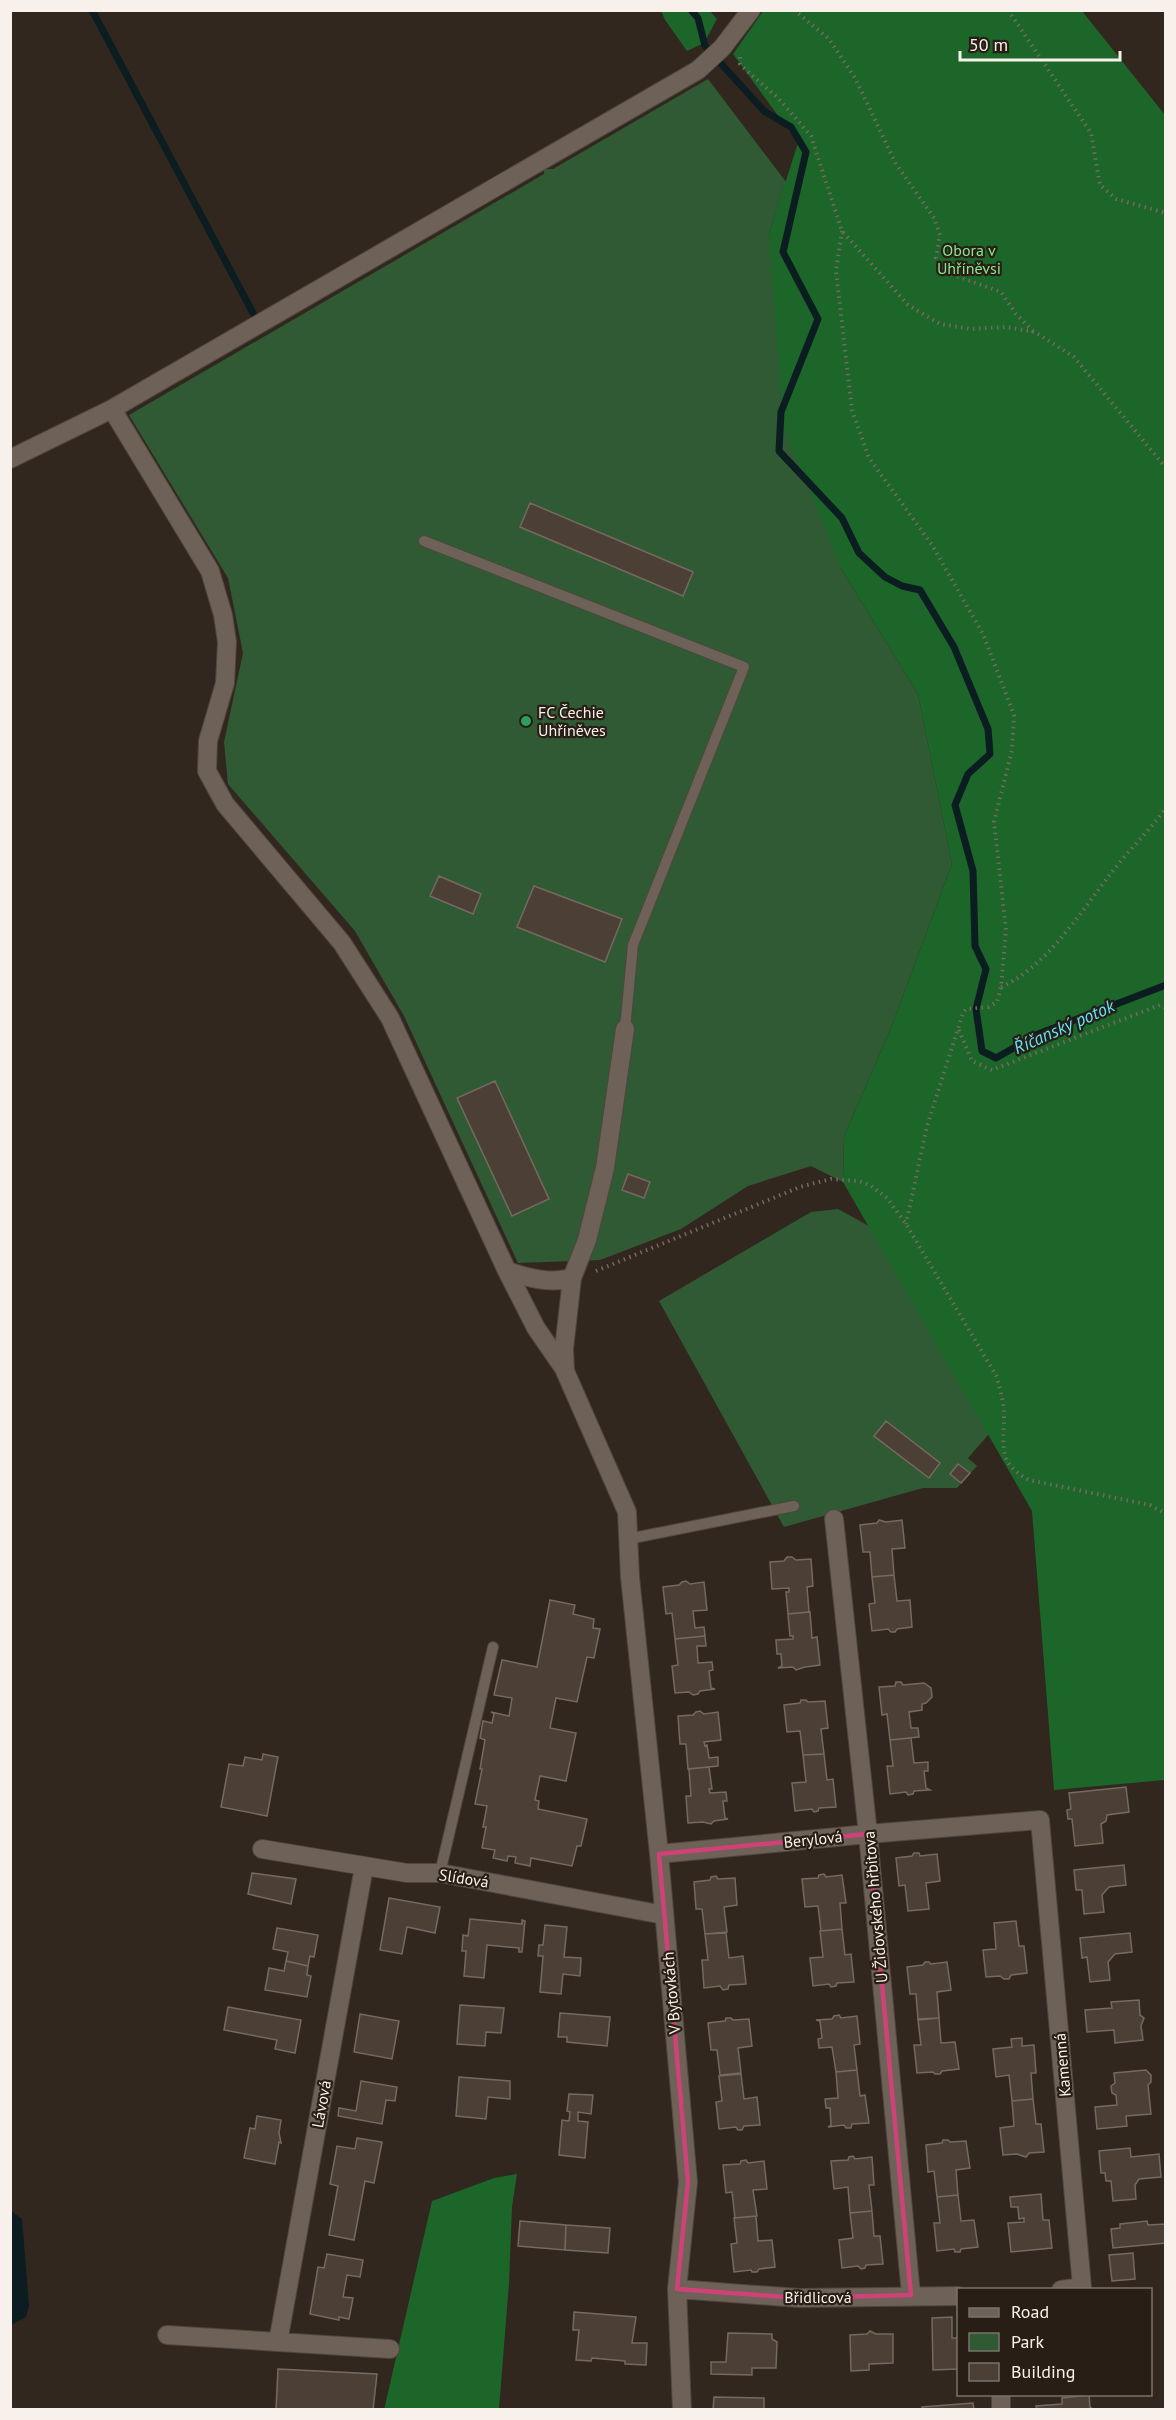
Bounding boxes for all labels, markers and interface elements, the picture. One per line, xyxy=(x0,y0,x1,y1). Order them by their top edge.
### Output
scale bar xyxy=(960,24,1120,62)
text: 50 m xyxy=(969,33,1008,56)
park label: Obora v Uhříněvsi xyxy=(937,240,1001,278)
place label: FC Čechie Uhříněves xyxy=(538,702,606,740)
marker: FC Čechie Uhříněves xyxy=(519,714,533,728)
water label: Říčanský potok xyxy=(1010,994,1119,1059)
street label: Berylová xyxy=(783,1826,843,1852)
street label: U Židovského hřbitova xyxy=(858,1830,892,1984)
street label: Slídová xyxy=(438,1864,490,1892)
street label: V Bytovkách xyxy=(657,1951,685,2036)
street label: Kamenná xyxy=(1049,2032,1075,2098)
street label: Lávová xyxy=(307,2079,335,2129)
street label: Břidlicová xyxy=(784,2287,852,2307)
legend xyxy=(957,2288,1152,2396)
text: Road xyxy=(1011,2300,1049,2323)
text: Park xyxy=(1011,2330,1044,2353)
text: Building xyxy=(1011,2360,1075,2383)

